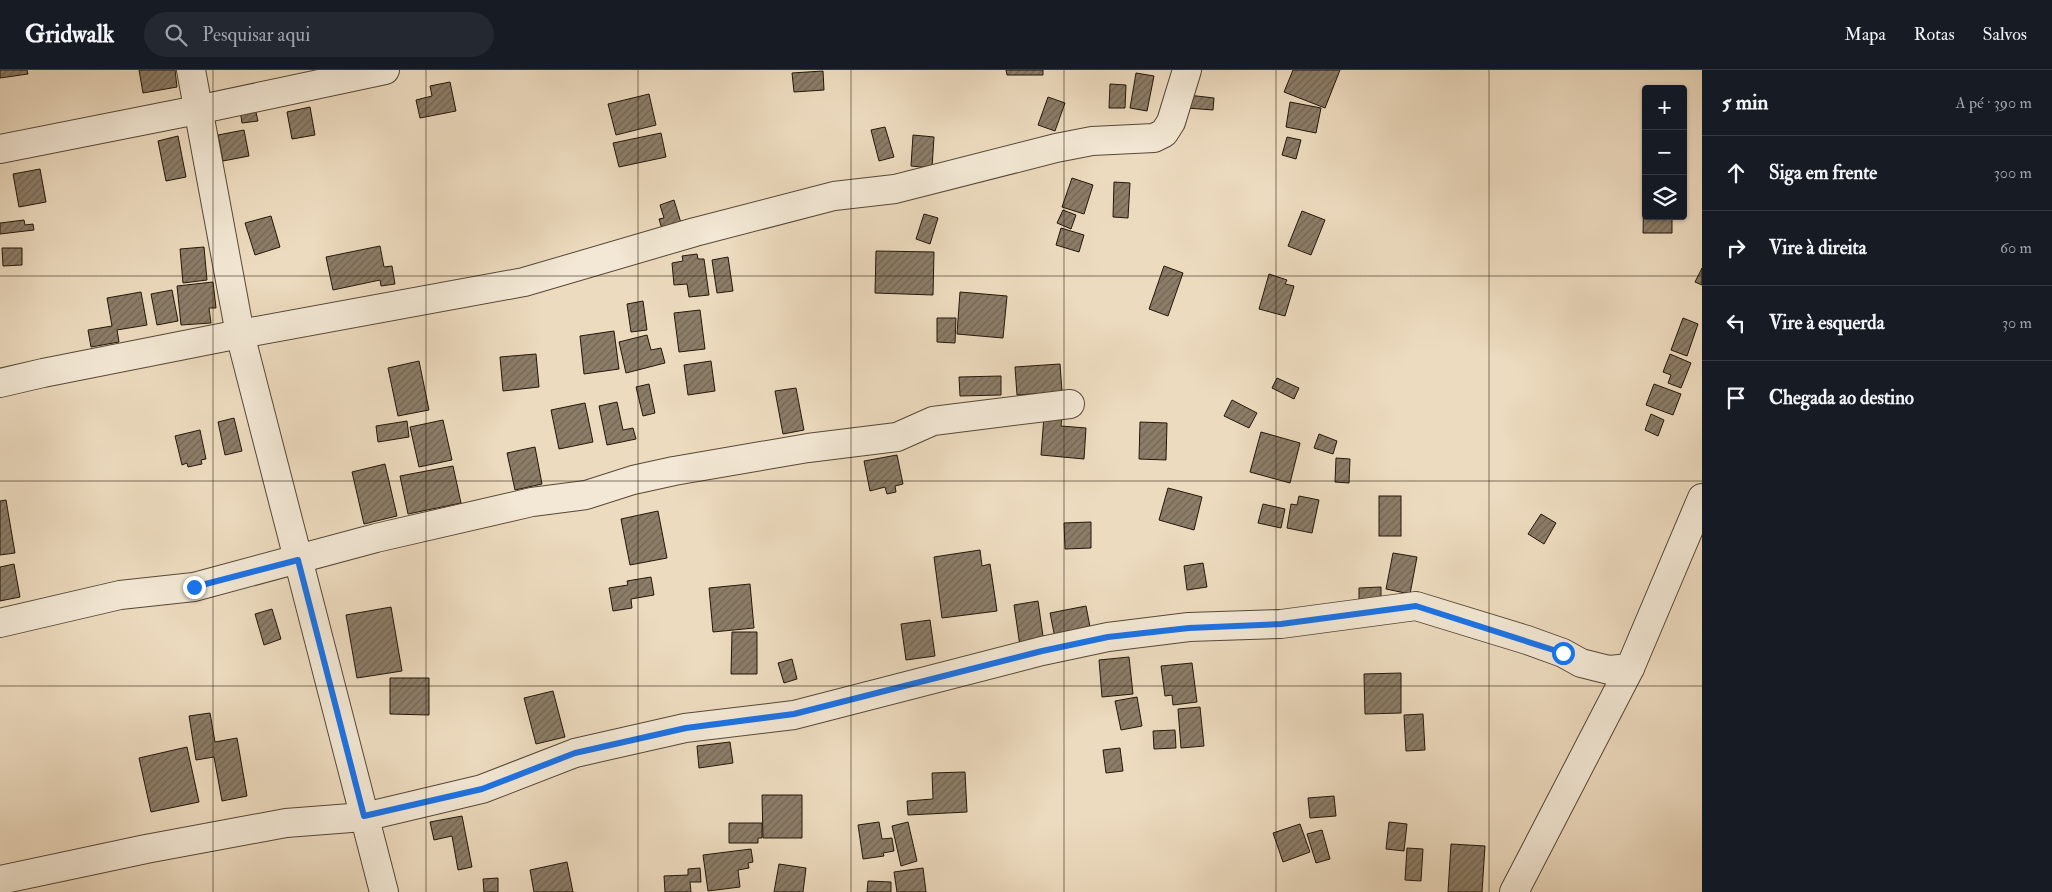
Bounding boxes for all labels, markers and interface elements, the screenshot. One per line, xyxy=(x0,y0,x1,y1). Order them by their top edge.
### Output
search box xyxy=(144,12,494,57)
text: Gridwalk xyxy=(25,19,114,50)
icon: search xyxy=(162,21,190,49)
text: Pesquisar aqui xyxy=(202,23,310,47)
text: Mapa xyxy=(1845,23,1886,46)
text: Rotas xyxy=(1914,23,1955,46)
text: Salvos xyxy=(1983,23,2027,46)
map controls xyxy=(1642,85,1687,220)
button: + xyxy=(1642,85,1687,130)
text: 5 min xyxy=(1722,89,1768,116)
text: A pé · 390 m xyxy=(1956,93,2032,113)
button: − xyxy=(1642,130,1687,175)
icon: ahead xyxy=(1722,159,1750,187)
text: Siga em frente xyxy=(1769,161,1877,185)
text: 300 m xyxy=(1994,163,2032,183)
button: layers xyxy=(1642,175,1687,220)
icon: right xyxy=(1722,234,1750,262)
text: Vire à direita xyxy=(1769,236,1866,260)
text: 60 m xyxy=(2000,238,2032,258)
icon: left xyxy=(1722,309,1750,337)
text: Vire à esquerda xyxy=(1769,311,1884,335)
text: 30 m xyxy=(2002,313,2032,333)
icon: arrive xyxy=(1722,384,1750,412)
text: Chegada ao destino xyxy=(1769,386,1914,410)
route end xyxy=(183,576,206,599)
route start xyxy=(1552,642,1575,665)

